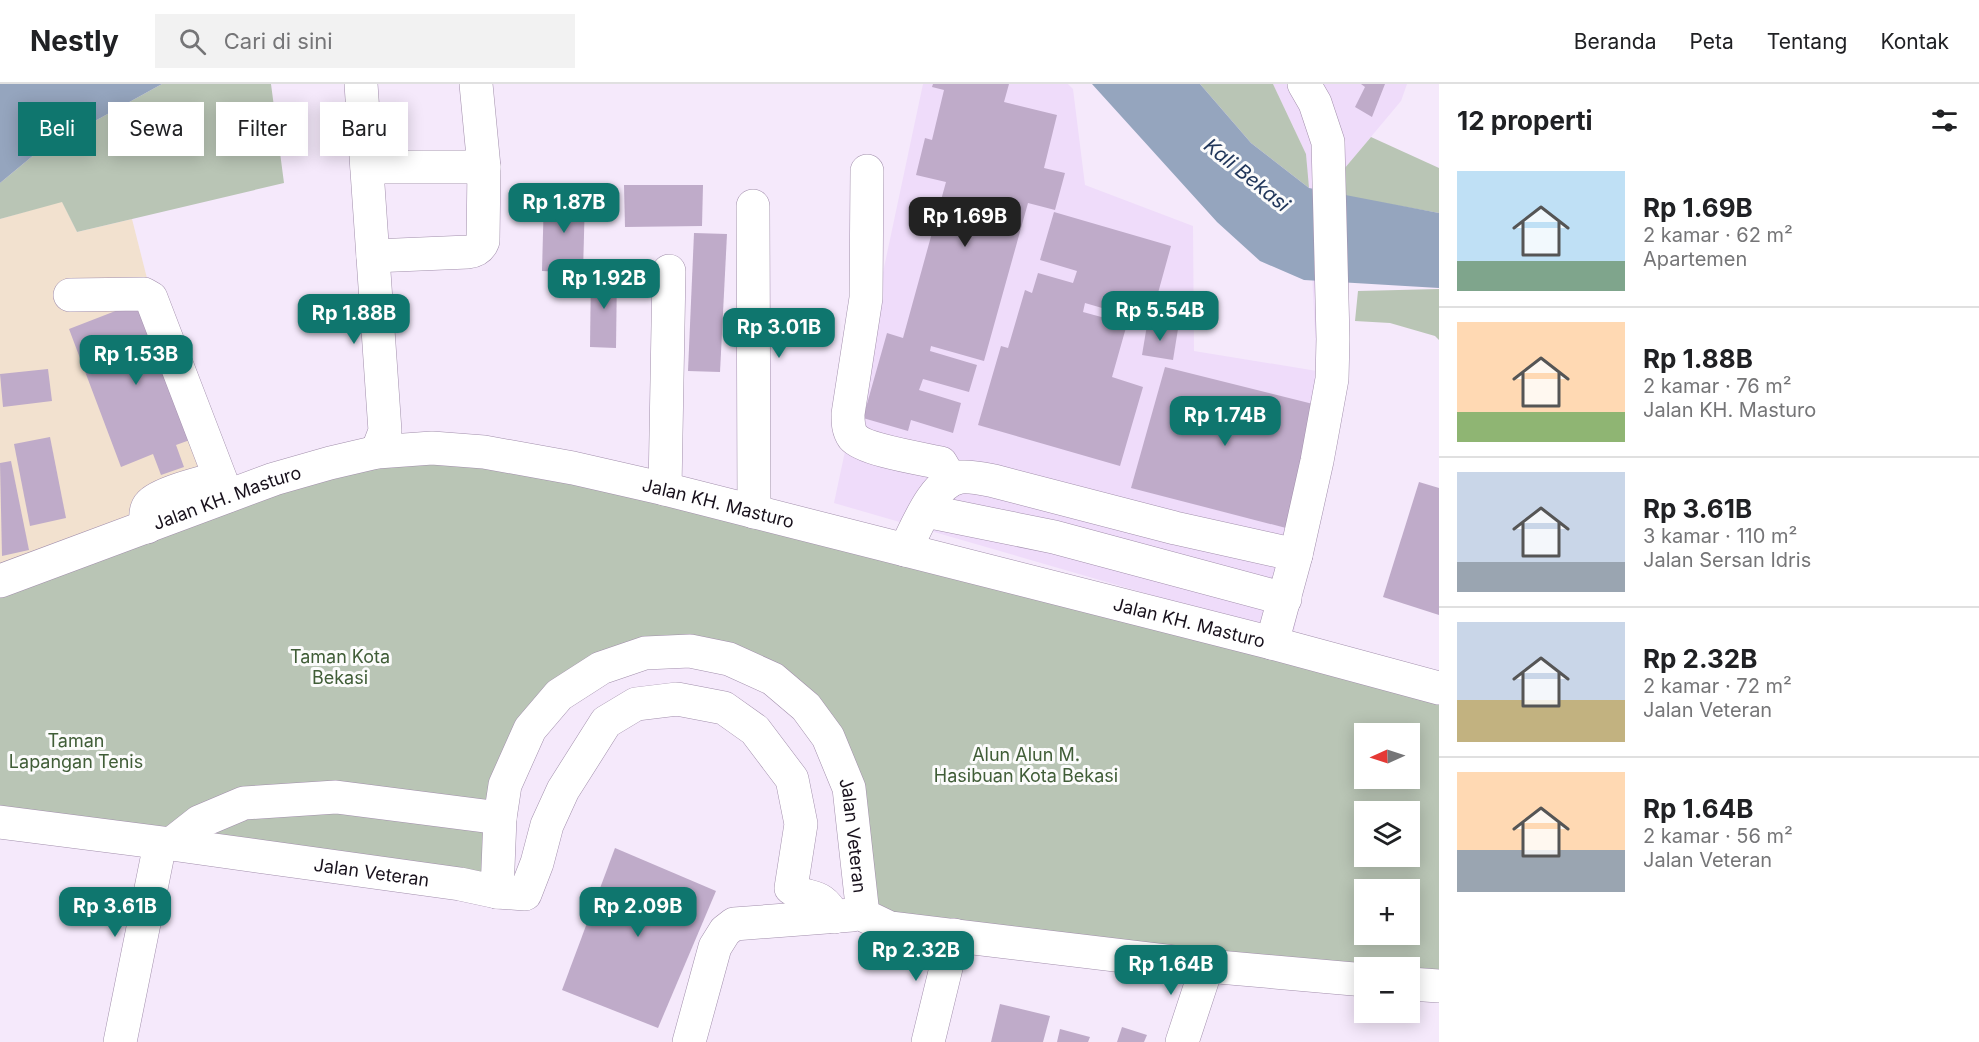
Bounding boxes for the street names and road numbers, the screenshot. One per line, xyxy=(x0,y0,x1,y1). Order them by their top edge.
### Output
street label: Jalan KH. Masturo xyxy=(150,461,303,534)
street label: Jalan KH. Masturo xyxy=(640,474,797,532)
street label: Jalan KH. Masturo xyxy=(1111,593,1268,651)
street label: Jalan Veteran xyxy=(835,774,871,894)
street label: Jalan Veteran xyxy=(313,853,431,890)

